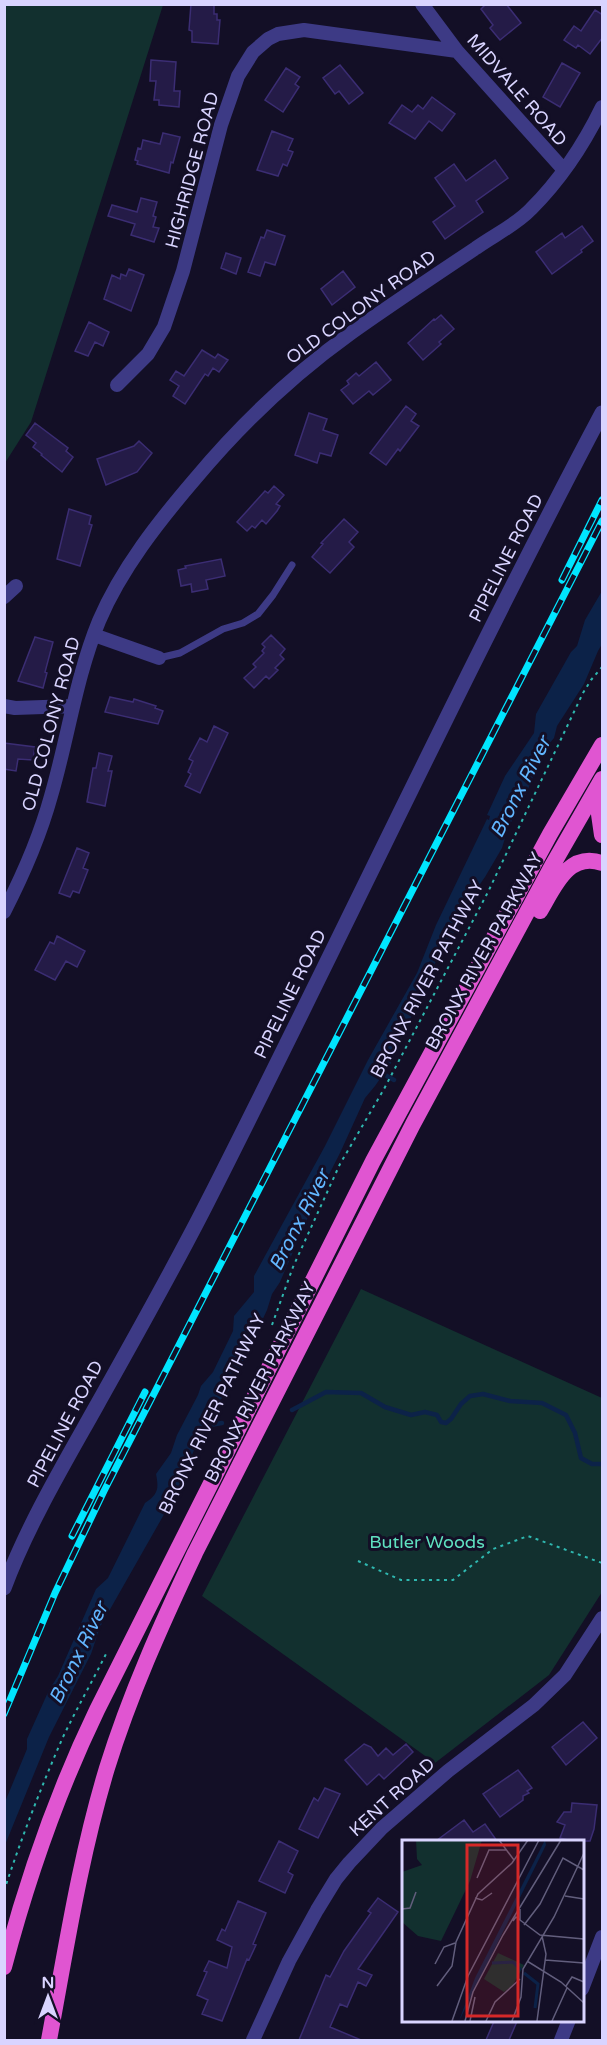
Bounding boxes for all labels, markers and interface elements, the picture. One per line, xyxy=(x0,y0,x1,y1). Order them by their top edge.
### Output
street label: MIDVALE ROAD xyxy=(462,29,572,151)
street label: HIGHRIDGE ROAD xyxy=(160,89,224,251)
street label: OLD COLONY ROAD xyxy=(282,245,440,369)
street label: PIPELINE ROAD xyxy=(464,490,548,626)
street label: OLD COLONY ROAD xyxy=(17,634,85,814)
water label: Bronx River xyxy=(485,731,558,842)
street label: BRONX RIVER PARKWAY xyxy=(421,848,548,1054)
street label: BRONX RIVER PATHWAY xyxy=(365,876,489,1082)
street label: PIPELINE ROAD xyxy=(249,926,331,1062)
water label: Bronx River xyxy=(264,1164,337,1275)
street label: BRONX RIVER PARKWAY xyxy=(200,1278,320,1486)
street label: BRONX RIVER PATHWAY xyxy=(154,1310,270,1518)
street label: PIPELINE ROAD xyxy=(22,1357,108,1491)
park label: Butler Woods xyxy=(369,1531,485,1553)
water label: Bronx River xyxy=(44,1597,115,1708)
street label: KENT ROAD xyxy=(345,1753,439,1841)
inset map xyxy=(402,1840,583,2021)
north arrow xyxy=(18,1967,78,2027)
text: N xyxy=(42,1973,54,1993)

